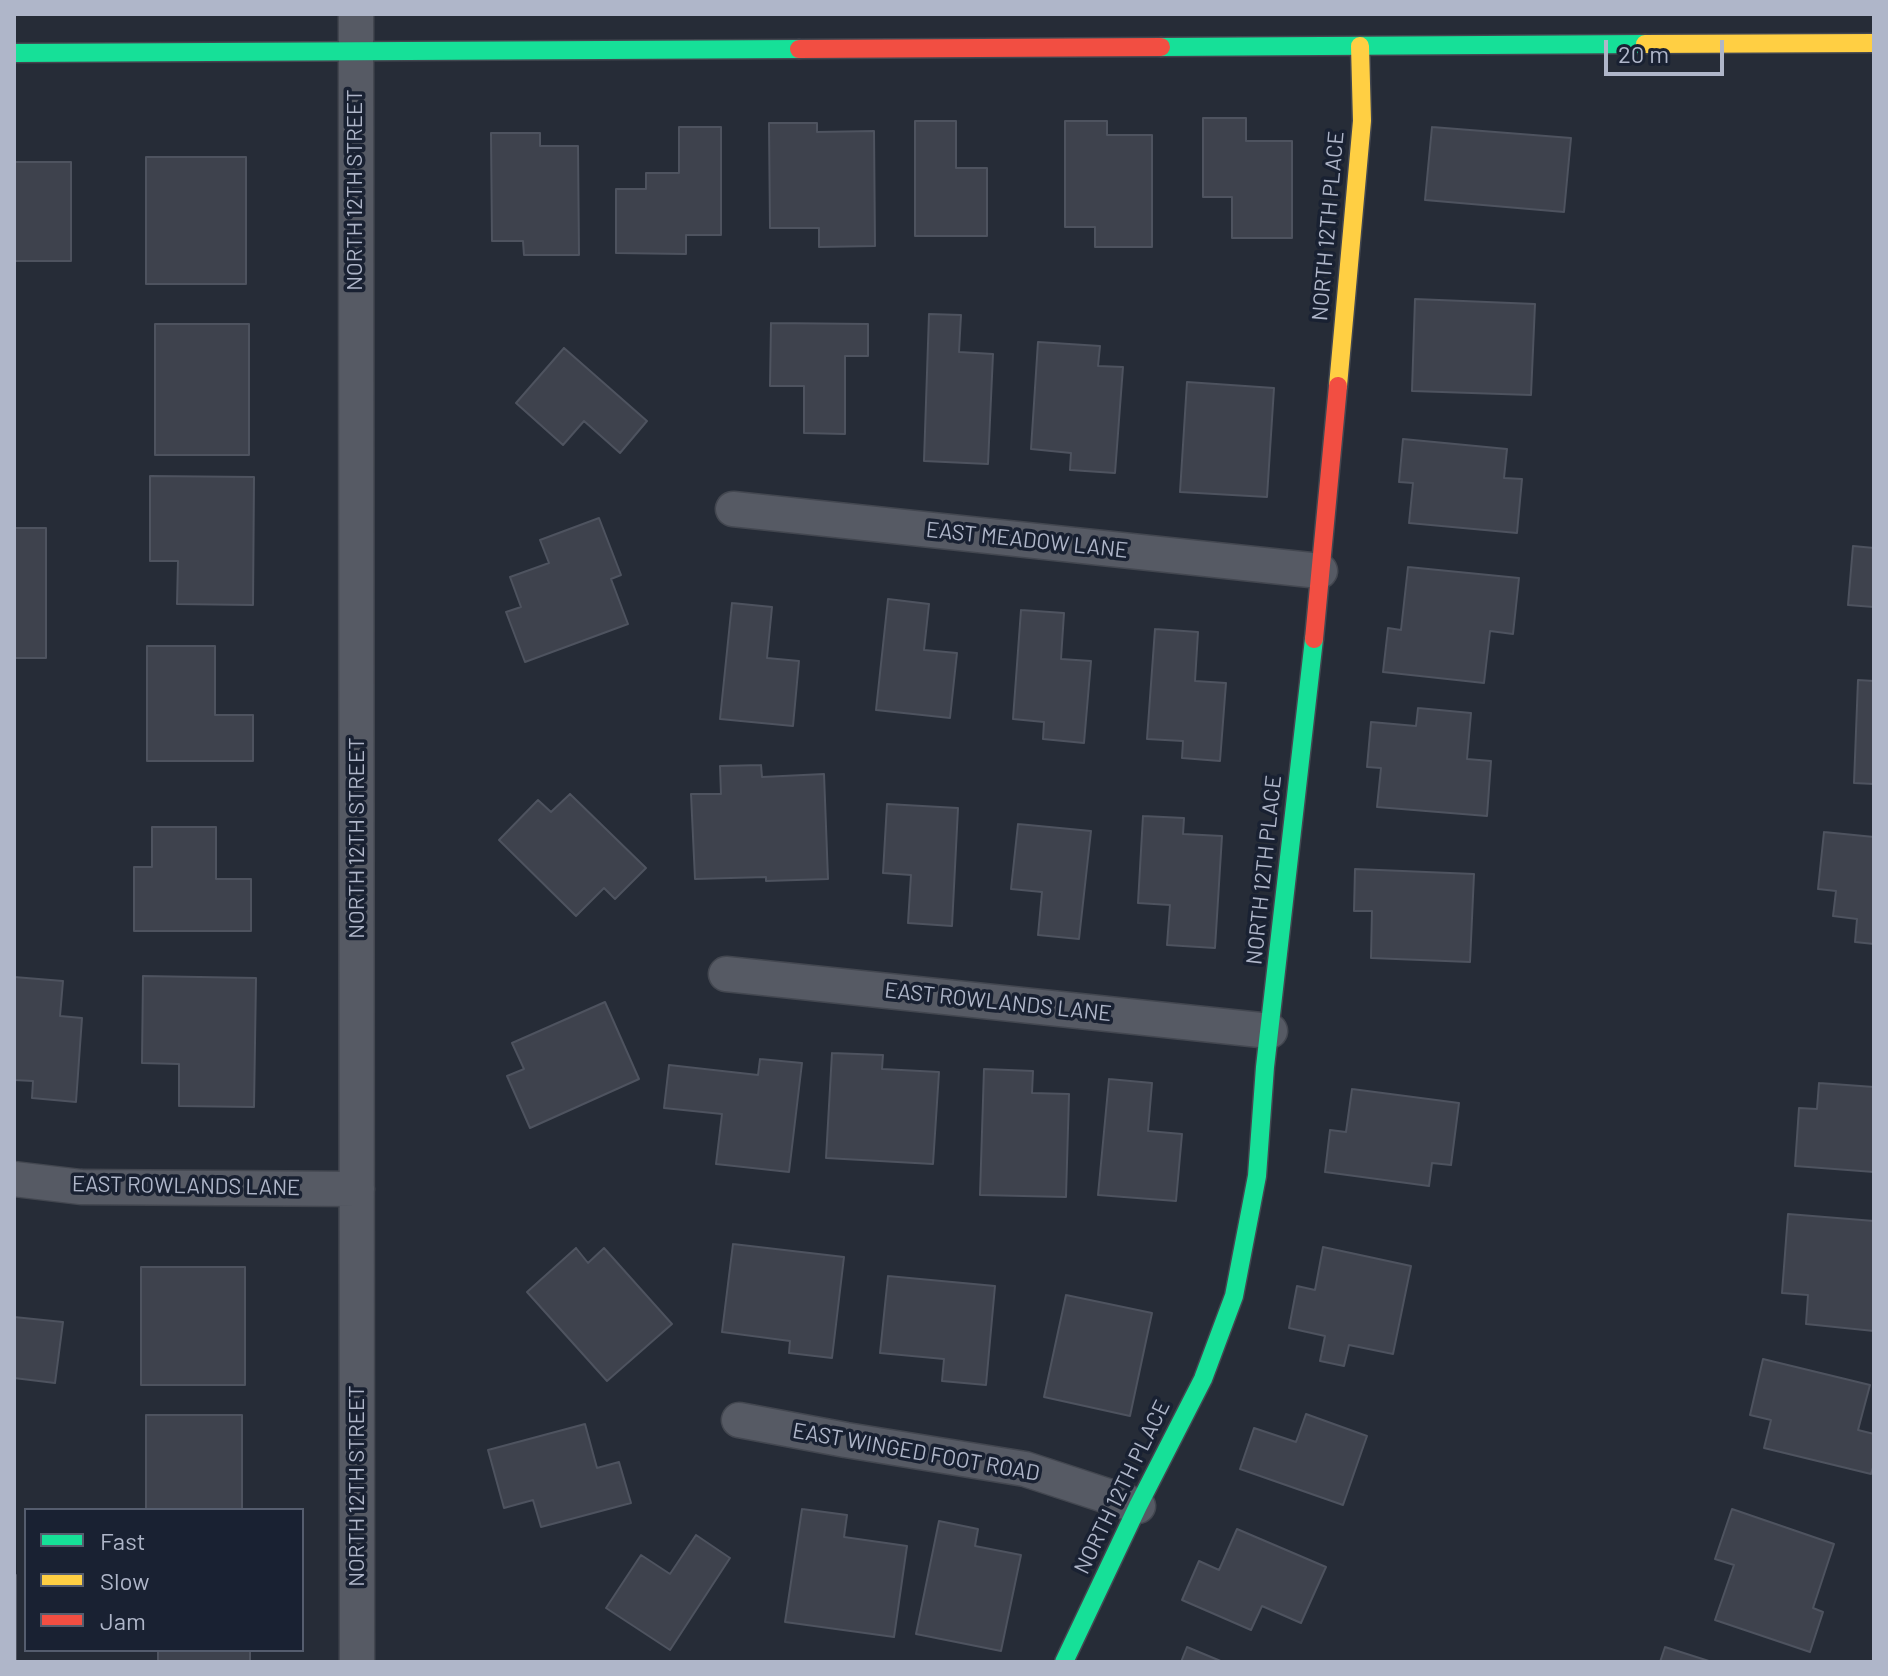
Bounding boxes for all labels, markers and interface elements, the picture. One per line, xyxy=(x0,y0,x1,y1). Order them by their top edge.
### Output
scale bar xyxy=(1608,24,1728,74)
text: 20 m xyxy=(1618,39,1669,68)
street label: NORTH 12TH STREET xyxy=(342,89,368,291)
street label: NORTH 12TH PLACE xyxy=(1307,130,1349,322)
street label: EAST MEADOW LANE xyxy=(925,516,1129,564)
street label: NORTH 12TH STREET xyxy=(344,737,370,939)
street label: NORTH 12TH PLACE xyxy=(1241,774,1287,966)
street label: EAST ROWLANDS LANE xyxy=(883,977,1113,1027)
street label: EAST ROWLANDS LANE xyxy=(72,1171,300,1201)
street label: NORTH 12TH STREET xyxy=(344,1385,370,1587)
street label: NORTH 12TH PLACE xyxy=(1068,1396,1176,1578)
street label: EAST WINGED FOOT ROAD xyxy=(790,1417,1042,1487)
legend xyxy=(24,1508,304,1652)
text: Fast xyxy=(100,1526,145,1555)
text: Slow xyxy=(100,1566,149,1595)
text: Jam xyxy=(100,1606,146,1635)

